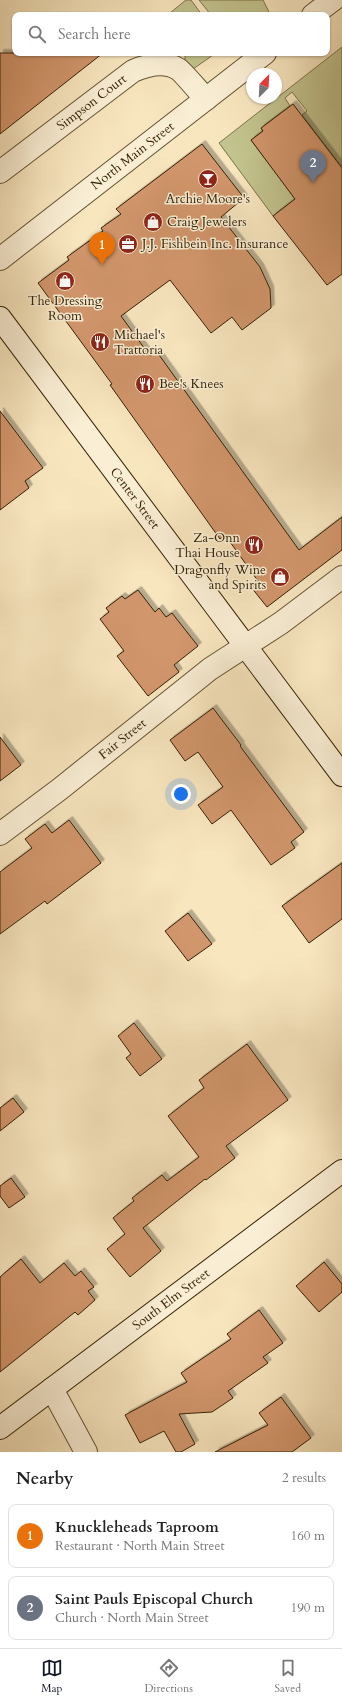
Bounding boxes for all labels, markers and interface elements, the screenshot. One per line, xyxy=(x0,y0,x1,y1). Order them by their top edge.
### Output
search box xyxy=(12,12,330,56)
icon: search xyxy=(26,23,48,45)
text: Search here xyxy=(58,24,131,44)
north arrow xyxy=(246,68,282,104)
street label: Simpson Court xyxy=(53,70,130,135)
street label: North Main Street xyxy=(87,118,178,194)
pin: 2 xyxy=(300,150,326,183)
bar icon: Archie Moore's xyxy=(197,168,219,190)
place label: Archie Moore's xyxy=(166,190,250,208)
shop icon: Craig Jewelers xyxy=(142,211,164,233)
place label: Craig Jewelers xyxy=(167,213,247,231)
pin: 1 xyxy=(89,232,115,265)
office icon: J.J. Fishbein Inc. Insurance xyxy=(117,233,139,255)
place label: J.J. Fishbein Inc. Insurance xyxy=(140,235,288,253)
shop icon: The Dressing Room xyxy=(54,270,76,292)
place label: The Dressing Room xyxy=(28,292,103,325)
place label: Michael's Trattoria xyxy=(114,326,165,359)
restaurant icon: Michael's Trattoria xyxy=(89,331,111,353)
restaurant icon: Bee's Knees xyxy=(134,373,156,395)
place label: Bee's Knees xyxy=(159,375,224,393)
street label: Center Street xyxy=(106,464,164,533)
place label: Za-Onn Thai House xyxy=(175,529,241,562)
restaurant icon: Za-Onn Thai House xyxy=(243,534,265,556)
place label: Dragonfly Wine and Spirits xyxy=(174,561,266,594)
shop icon: Dragonfly Wine and Spirits xyxy=(269,566,291,588)
street label: Fair Street xyxy=(95,714,150,764)
your location xyxy=(171,784,191,804)
street label: South Elm Street xyxy=(129,1264,213,1334)
text: Nearby xyxy=(16,1467,73,1490)
text: 2 results xyxy=(282,1469,326,1487)
text: Knuckleheads Taproom xyxy=(55,1517,219,1537)
text: 1 xyxy=(27,1527,33,1545)
text: 160 m xyxy=(291,1527,325,1545)
text: Restaurant · North Main Street xyxy=(55,1537,225,1555)
text: Saint Pauls Episcopal Church xyxy=(55,1589,253,1609)
text: 2 xyxy=(27,1599,33,1617)
text: 190 m xyxy=(291,1599,325,1617)
text: Church · North Main Street xyxy=(55,1609,209,1627)
tab: Map xyxy=(41,1657,63,1696)
tab: Directions xyxy=(144,1657,193,1696)
tab: Saved xyxy=(275,1657,301,1696)

